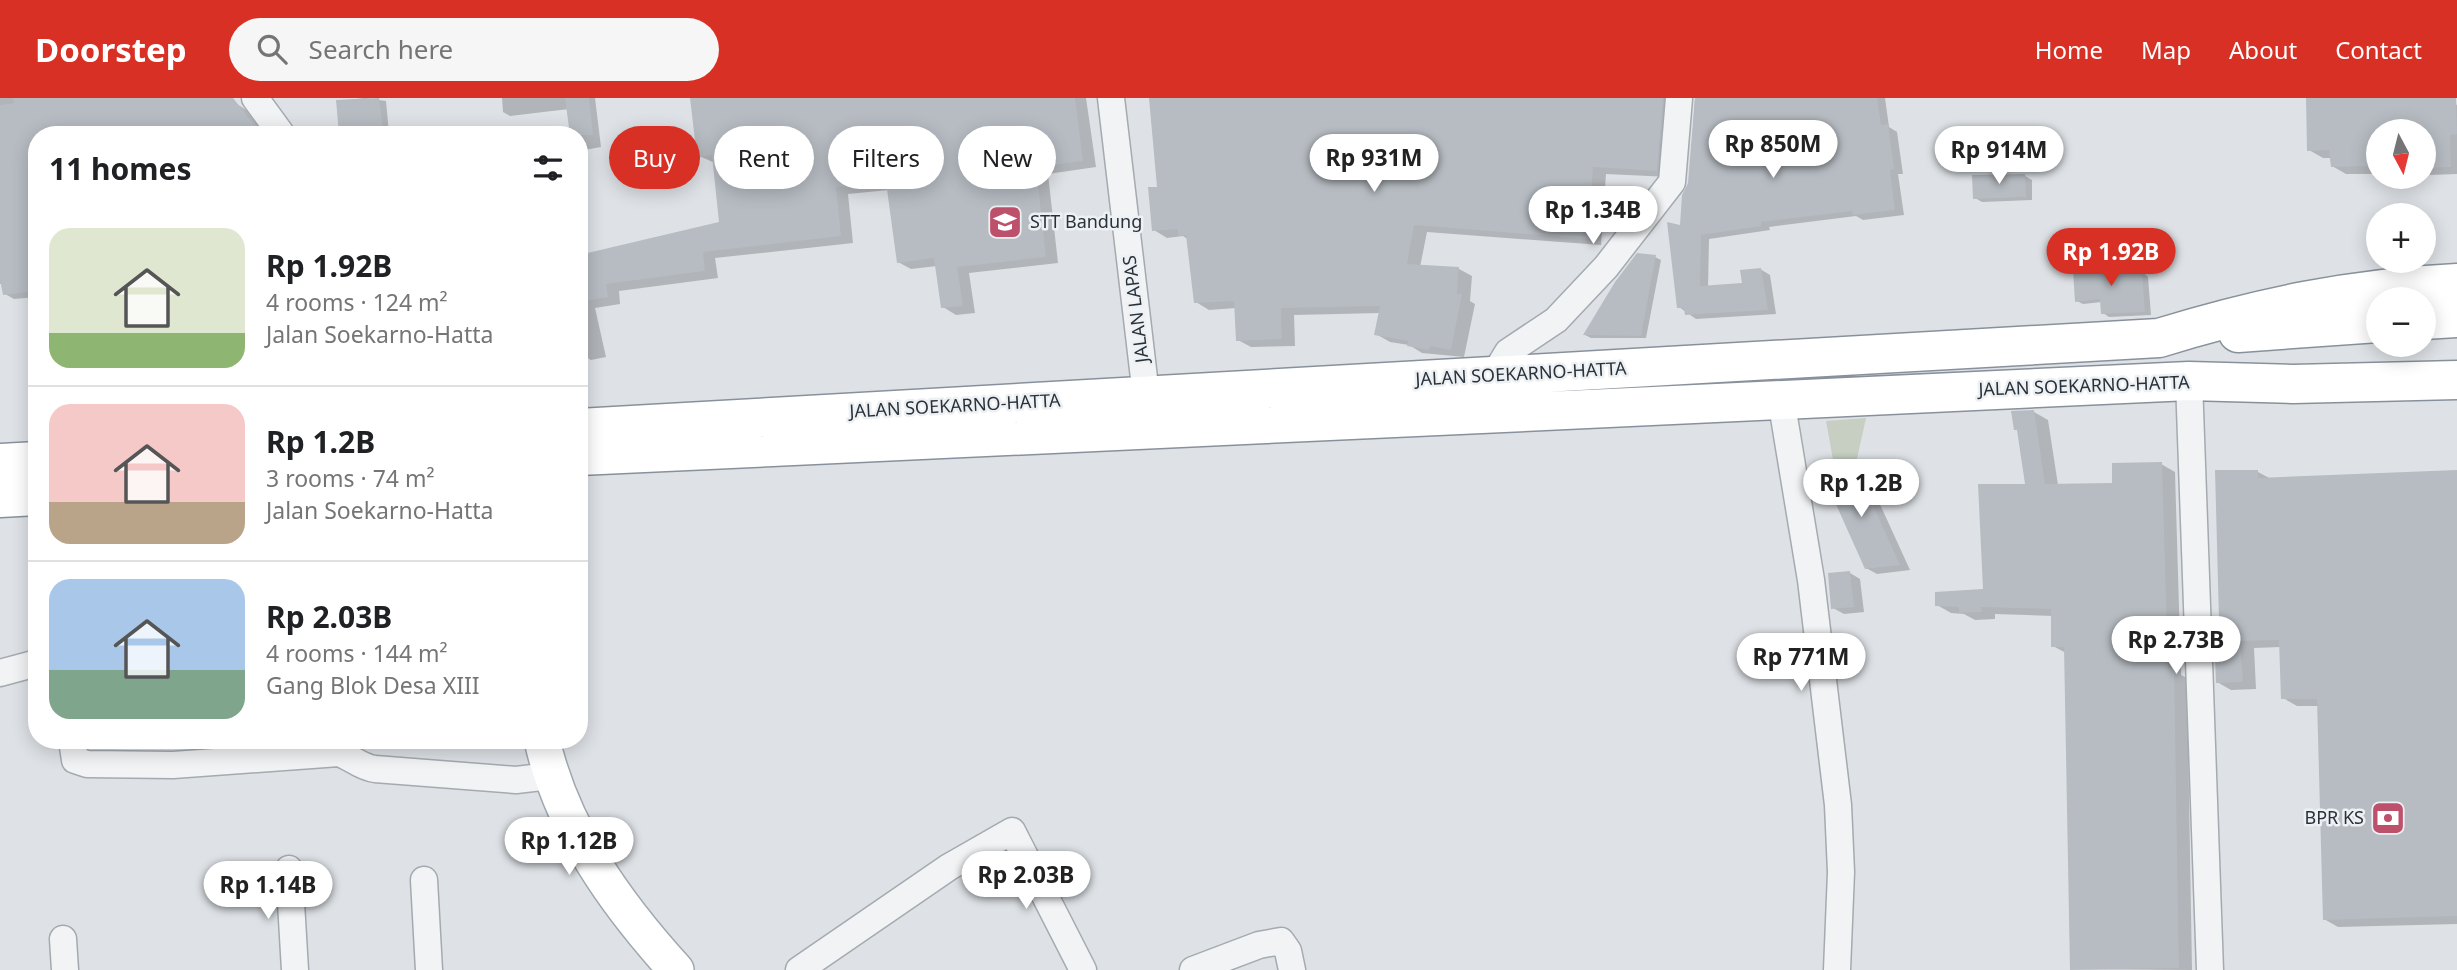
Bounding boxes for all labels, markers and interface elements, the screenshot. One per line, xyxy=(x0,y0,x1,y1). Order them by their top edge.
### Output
search box xyxy=(229,18,719,81)
text: Doorstep xyxy=(35,27,187,72)
icon: search xyxy=(253,30,291,68)
text: Search here xyxy=(309,31,453,67)
text: Home xyxy=(2035,33,2103,66)
text: Map xyxy=(2141,33,2191,66)
text: About xyxy=(2229,33,2297,66)
text: Contact xyxy=(2335,33,2422,66)
north arrow xyxy=(2366,119,2436,189)
map controls xyxy=(2366,119,2436,357)
pin: Rp 850M xyxy=(1708,120,1838,180)
chip: Buy xyxy=(609,126,700,189)
chip: Rent xyxy=(714,126,814,189)
chip: Filters xyxy=(828,126,944,189)
chip: New xyxy=(958,126,1056,189)
pin: Rp 914M xyxy=(1934,126,2064,186)
text: Rp 850M xyxy=(1725,127,1821,159)
text: Rp 914M xyxy=(1951,133,2047,165)
pin: Rp 931M xyxy=(1309,134,1439,194)
text: Rp 931M xyxy=(1326,141,1422,173)
text: 11 homes xyxy=(49,148,192,189)
icon: filters xyxy=(529,149,567,187)
pin: Rp 1.34B xyxy=(1521,186,1665,246)
text: Rp 1.34B xyxy=(1545,193,1641,225)
school or university icon: STT Bandung xyxy=(986,203,1024,241)
button: + xyxy=(2366,203,2436,273)
place label: STT Bandung xyxy=(1030,209,1142,233)
pin: Rp 1.92B xyxy=(2039,228,2183,288)
text: Rp 1.92B xyxy=(2063,235,2159,267)
text: Rp 1.92B xyxy=(266,245,392,286)
street label: JALAN LAPAS xyxy=(1117,254,1154,366)
icon: home xyxy=(105,256,189,340)
text: 4 rooms · 124 m² xyxy=(266,286,448,318)
button: − xyxy=(2366,287,2436,357)
text: Jalan Soekarno-Hatta xyxy=(266,318,493,350)
street label: JALAN SOEKARNO-HATTA xyxy=(1413,355,1628,391)
street label: JALAN SOEKARNO-HATTA xyxy=(1976,369,2190,401)
street label: JALAN SOEKARNO-HATTA xyxy=(847,387,1062,423)
text: Rp 1.2B xyxy=(266,421,375,462)
icon: home xyxy=(105,432,189,516)
pin: Rp 1.2B xyxy=(1796,460,1926,519)
text: 3 rooms · 74 m² xyxy=(266,462,435,494)
text: Rp 1.2B xyxy=(1819,466,1903,498)
text: Jalan Soekarno-Hatta xyxy=(266,494,493,526)
text: Rp 2.03B xyxy=(266,596,392,637)
icon: home xyxy=(105,607,189,691)
pin: Rp 2.73B xyxy=(2104,616,2248,676)
text: Rp 2.73B xyxy=(2128,623,2224,655)
pin: Rp 771M xyxy=(1736,634,1866,693)
text: 4 rooms · 144 m² xyxy=(266,637,448,669)
text: Rp 771M xyxy=(1753,640,1849,672)
text: Gang Blok Desa XIII xyxy=(266,669,480,701)
bank icon: BPR KS xyxy=(2369,799,2407,837)
place label: BPR KS xyxy=(2305,805,2364,829)
pin: Rp 1.12B xyxy=(497,818,641,877)
text: Rp 1.12B xyxy=(521,824,617,856)
pin: Rp 2.03B xyxy=(954,852,1098,911)
text: Rp 2.03B xyxy=(978,858,1074,890)
pin: Rp 1.14B xyxy=(196,862,340,921)
text: Rp 1.14B xyxy=(220,868,316,900)

